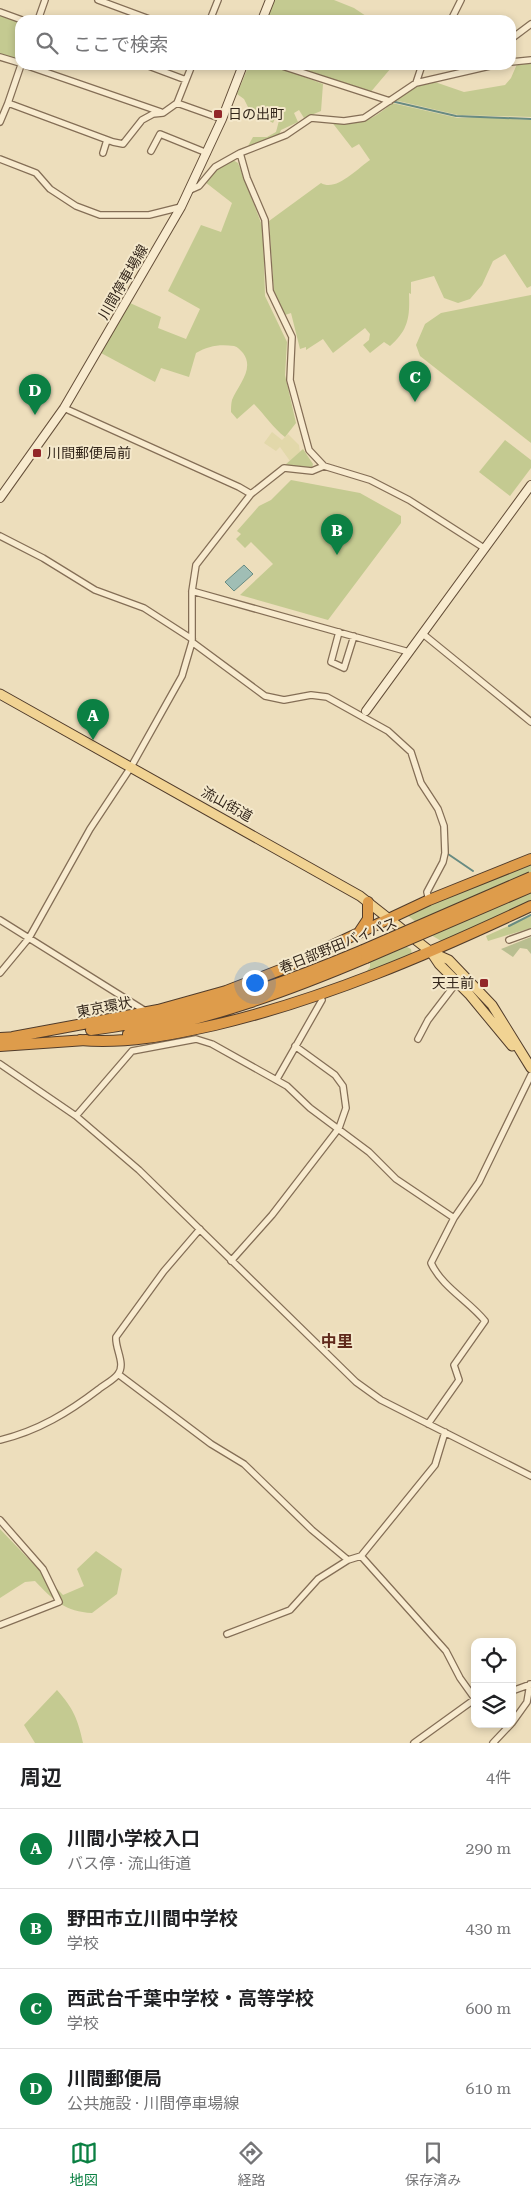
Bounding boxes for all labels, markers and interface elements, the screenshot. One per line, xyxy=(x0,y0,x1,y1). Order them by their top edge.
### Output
search box xyxy=(15,15,516,70)
icon: search xyxy=(33,29,61,57)
text: ここで検索 xyxy=(73,33,168,56)
place label: 日の出町 xyxy=(228,106,284,122)
marker: 日の出町 xyxy=(212,108,224,120)
street label: 川間停車場線 xyxy=(95,242,151,322)
pin: C xyxy=(399,361,431,402)
pin: D xyxy=(19,374,51,415)
place label: 川間郵便局前 xyxy=(47,445,131,461)
marker: 川間郵便局前 xyxy=(31,447,43,459)
pin: B xyxy=(321,514,353,555)
pin: A xyxy=(77,699,109,740)
street label: 流山街道 xyxy=(199,783,255,825)
street label: 春日部野田バイパス xyxy=(277,914,399,976)
your location xyxy=(242,970,268,996)
place label: 天王前 xyxy=(432,975,474,991)
marker: 天王前 xyxy=(478,977,490,989)
street label: 東京環状 xyxy=(75,994,133,1020)
district label: 中里 xyxy=(321,1332,353,1351)
map controls xyxy=(471,1638,516,1728)
button: locate xyxy=(471,1638,516,1683)
button: layers xyxy=(471,1683,516,1728)
text: 周辺 xyxy=(20,1766,62,1790)
text: 4件 xyxy=(486,1768,511,1787)
text: 川間小学校入口 xyxy=(67,1827,200,1850)
text: A xyxy=(30,1839,42,1858)
text: 290 m xyxy=(465,1839,511,1858)
text: バス停 · 流山街道 xyxy=(67,1854,191,1873)
text: 野田市立川間中学校 xyxy=(67,1907,238,1930)
text: B xyxy=(30,1919,42,1938)
text: 430 m xyxy=(465,1919,511,1938)
text: 学校 xyxy=(67,1934,99,1953)
text: 西武台千葉中学校・高等学校 xyxy=(67,1987,314,2010)
text: C xyxy=(30,1999,42,2018)
text: 600 m xyxy=(465,1999,511,2018)
text: 学校 xyxy=(67,2014,99,2033)
text: 川間郵便局 xyxy=(67,2067,162,2090)
text: D xyxy=(30,2079,42,2098)
text: 610 m xyxy=(465,2079,511,2098)
text: 公共施設 · 川間停車場線 xyxy=(67,2094,239,2113)
tab: 地図 xyxy=(70,2139,98,2189)
tab: 経路 xyxy=(237,2139,265,2189)
tab: 保存済み xyxy=(405,2139,461,2189)

